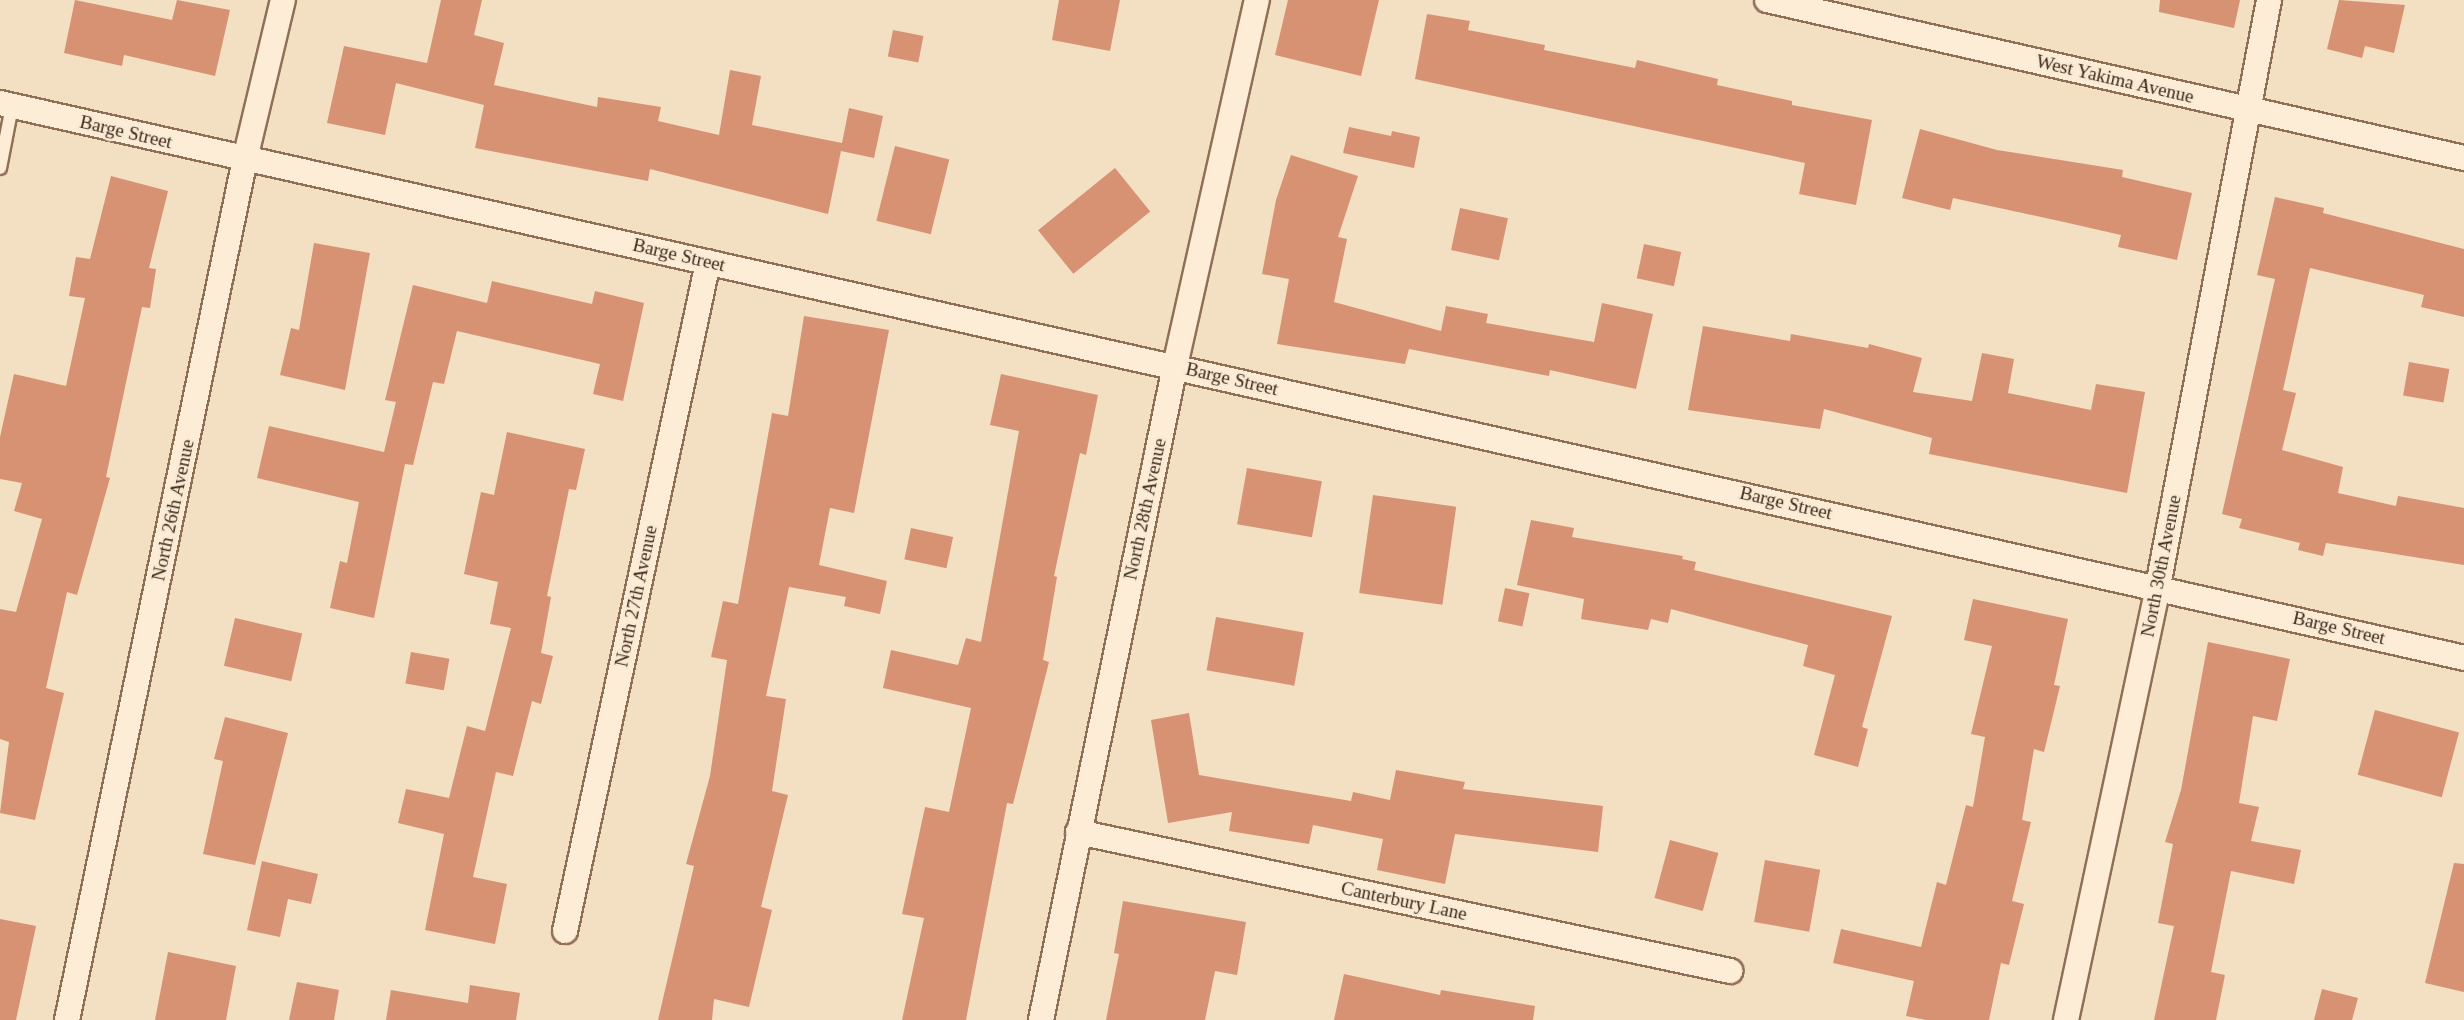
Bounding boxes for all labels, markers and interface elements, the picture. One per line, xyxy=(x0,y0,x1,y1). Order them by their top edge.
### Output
street label: West Yakima Avenue xyxy=(2033,50,2197,108)
street label: Barge Street xyxy=(78,110,174,154)
street label: Barge Street xyxy=(631,233,727,277)
street label: Barge Street xyxy=(1184,357,1280,401)
street label: North 28th Avenue xyxy=(1119,436,1171,582)
street label: North 26th Avenue xyxy=(147,437,199,583)
street label: Barge Street xyxy=(1738,481,1834,525)
street label: North 30th Avenue xyxy=(2136,493,2186,639)
street label: North 27th Avenue xyxy=(610,523,662,669)
street label: Barge Street xyxy=(2291,606,2387,650)
street label: Canterbury Lane xyxy=(1339,877,1469,925)

